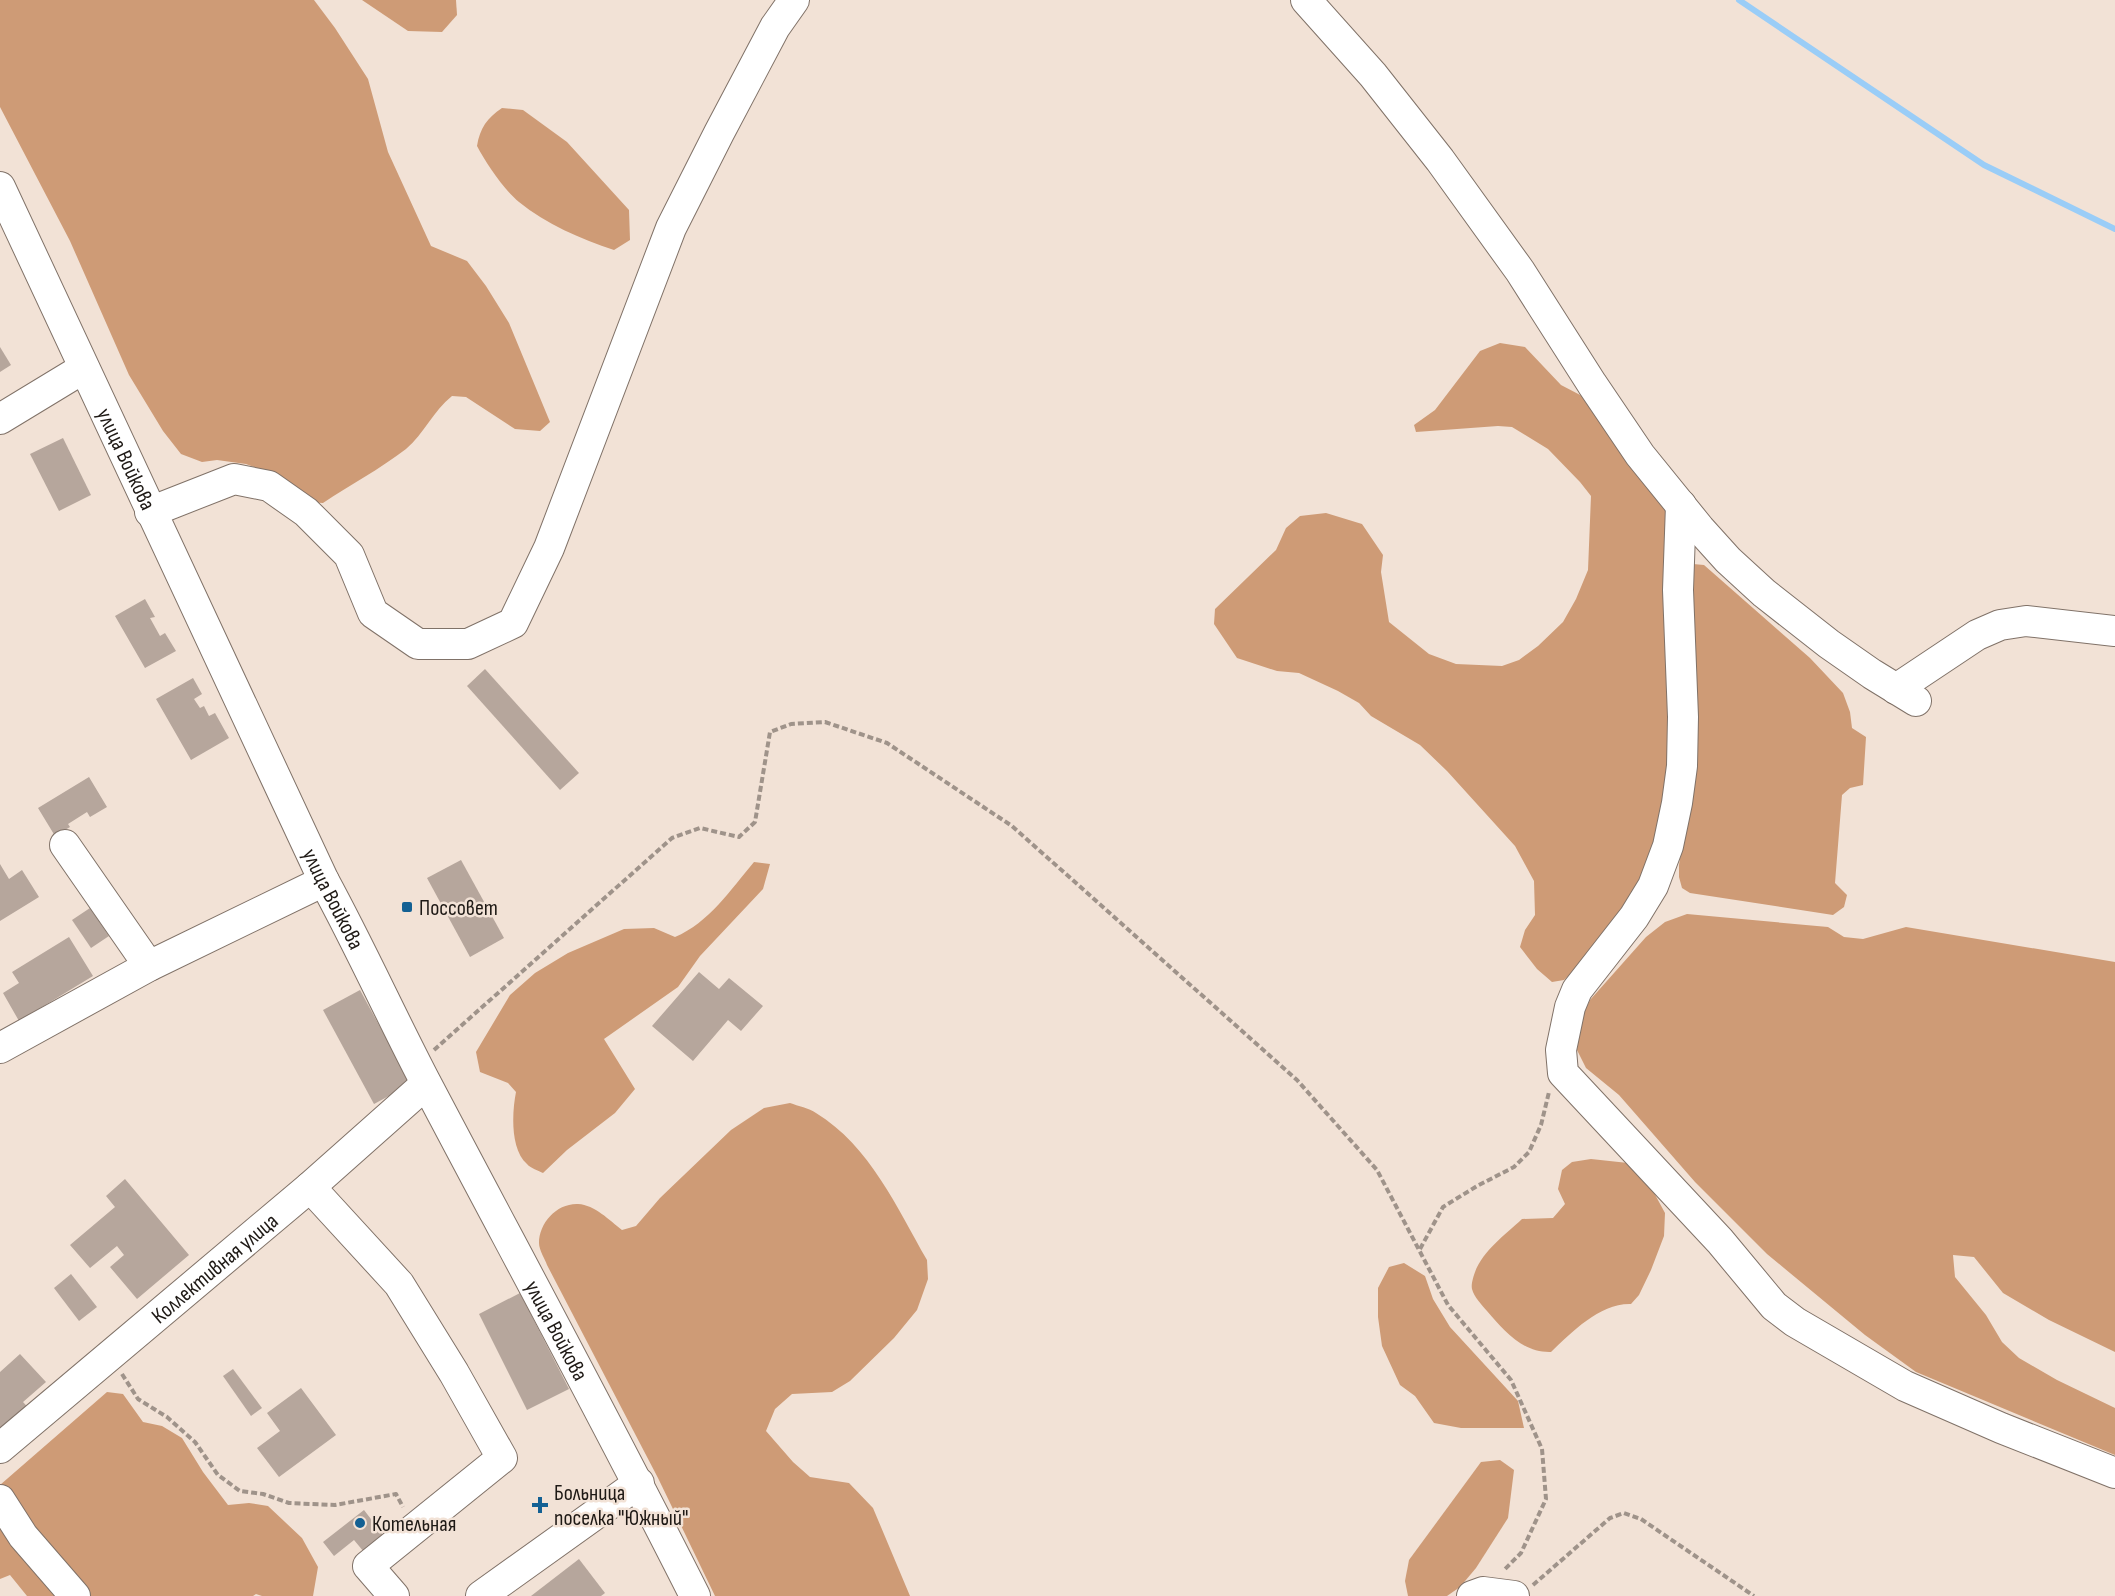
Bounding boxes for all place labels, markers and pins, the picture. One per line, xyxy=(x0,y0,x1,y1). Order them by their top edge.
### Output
place label: Поссовет xyxy=(419,895,498,922)
marker: Поссовет xyxy=(400,900,414,914)
place label: Больница поселка "Южный" xyxy=(554,1480,688,1532)
marker: Больница поселка "Южный" xyxy=(531,1496,549,1514)
place label: Котельная xyxy=(372,1511,456,1538)
marker: Котельная xyxy=(353,1516,367,1530)

